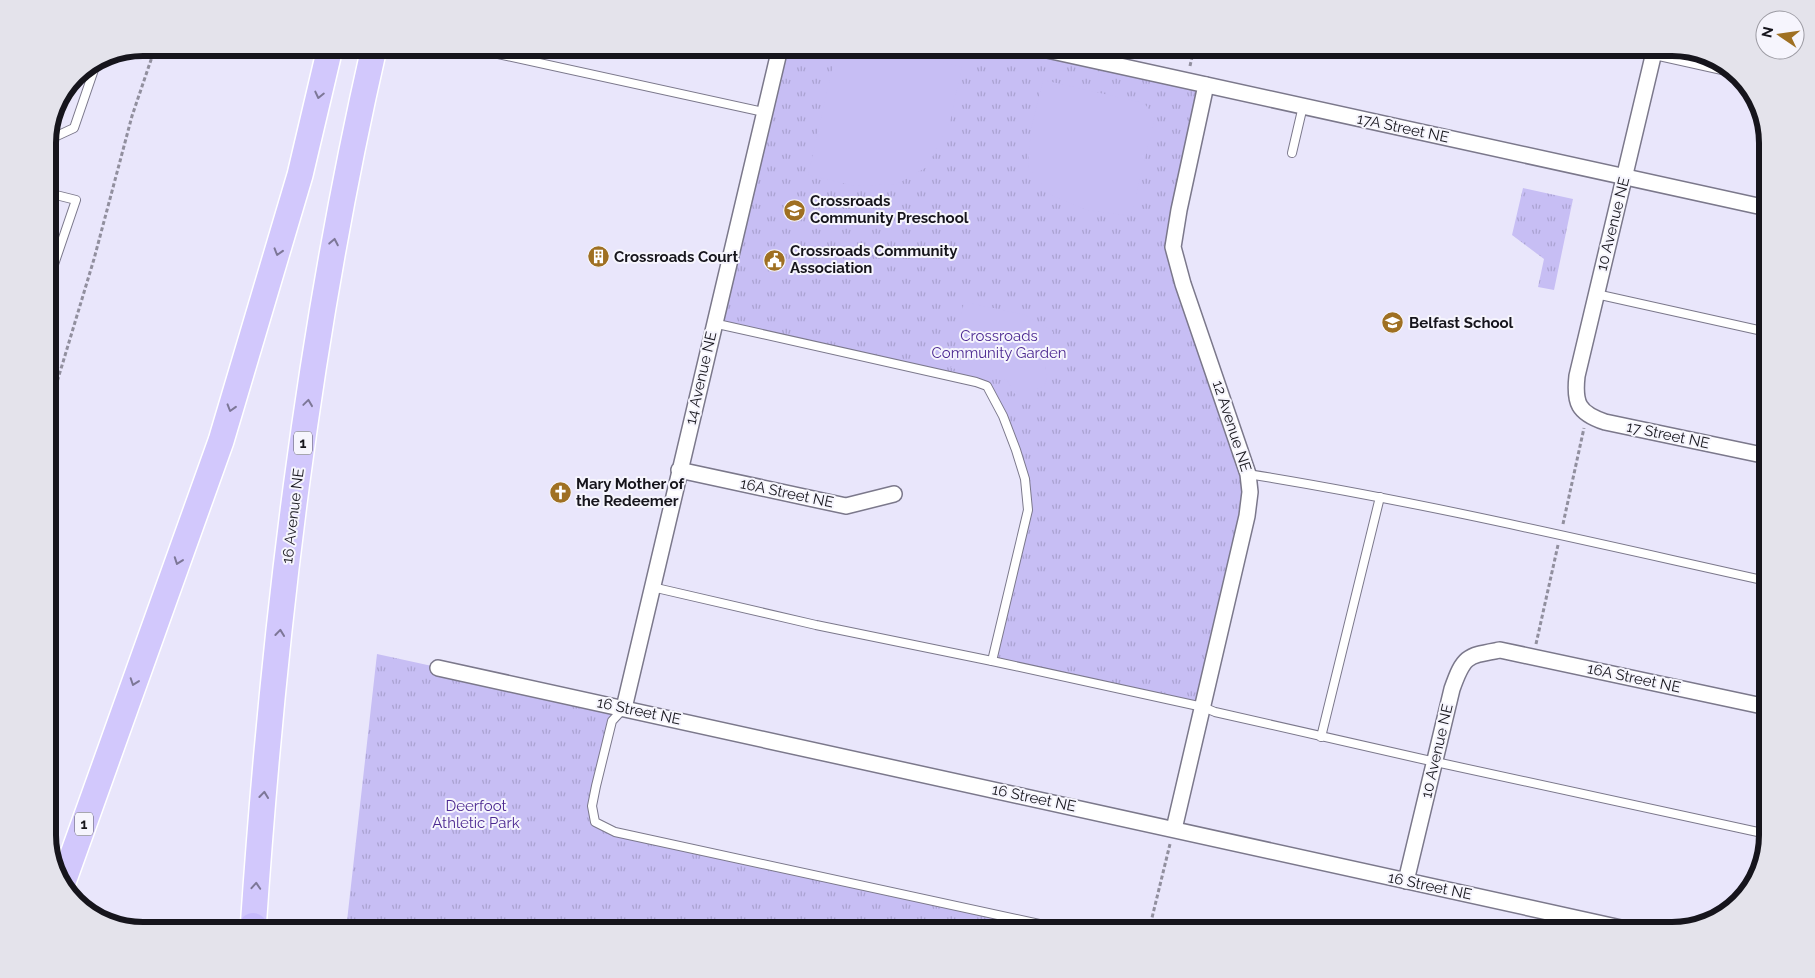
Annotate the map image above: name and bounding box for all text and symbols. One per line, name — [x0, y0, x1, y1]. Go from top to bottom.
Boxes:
north arrow — [1755, 10, 1805, 60]
text: N — [1758, 25, 1776, 39]
one-way arrow — [314, 91, 325, 100]
street label: 17A Street NE — [1355, 109, 1451, 147]
street label: 10 Avenue NE — [1593, 175, 1633, 273]
place label: Crossroads Community Preschool — [810, 192, 969, 227]
school or university icon: Crossroads Community Preschool — [782, 198, 806, 222]
one-way arrow — [328, 238, 339, 247]
place label: Crossroads Community Association — [790, 242, 958, 277]
building icon: Crossroads Court — [586, 245, 610, 269]
one-way arrow — [273, 248, 283, 256]
place label: Crossroads Court — [614, 248, 738, 266]
public building icon: Crossroads Community Association — [762, 248, 786, 272]
school or university icon: Belfast School — [1381, 311, 1405, 335]
place label: Belfast School — [1409, 314, 1514, 332]
park label: Crossroads Community Garden — [931, 327, 1067, 362]
street label: 14 Avenue NE — [682, 330, 720, 426]
street label: 12 Avenue NE — [1209, 378, 1255, 474]
one-way arrow — [303, 398, 313, 407]
one-way arrow — [227, 403, 237, 411]
street label: 17 Street NE — [1625, 417, 1711, 453]
road number: 1 — [294, 432, 312, 454]
street label: 16 Avenue NE — [278, 467, 308, 565]
street label: 16A Street NE — [739, 474, 835, 512]
place label: Mary Mother of the Redeemer — [576, 475, 684, 510]
church icon: Mary Mother of the Redeemer — [548, 481, 572, 505]
one-way arrow — [174, 557, 184, 565]
one-way arrow — [274, 629, 285, 637]
street label: 16A Street NE — [1586, 659, 1682, 697]
one-way arrow — [130, 677, 140, 685]
street label: 16 Street NE — [595, 693, 683, 729]
street label: 10 Avenue NE — [1417, 702, 1457, 800]
street label: 16 Street NE — [990, 780, 1078, 816]
one-way arrow — [258, 791, 269, 799]
park label: Deerfoot Athletic Park — [432, 797, 520, 832]
road number: 1 — [75, 812, 93, 836]
street label: 16 Street NE — [1386, 868, 1474, 904]
one-way arrow — [250, 881, 261, 889]

